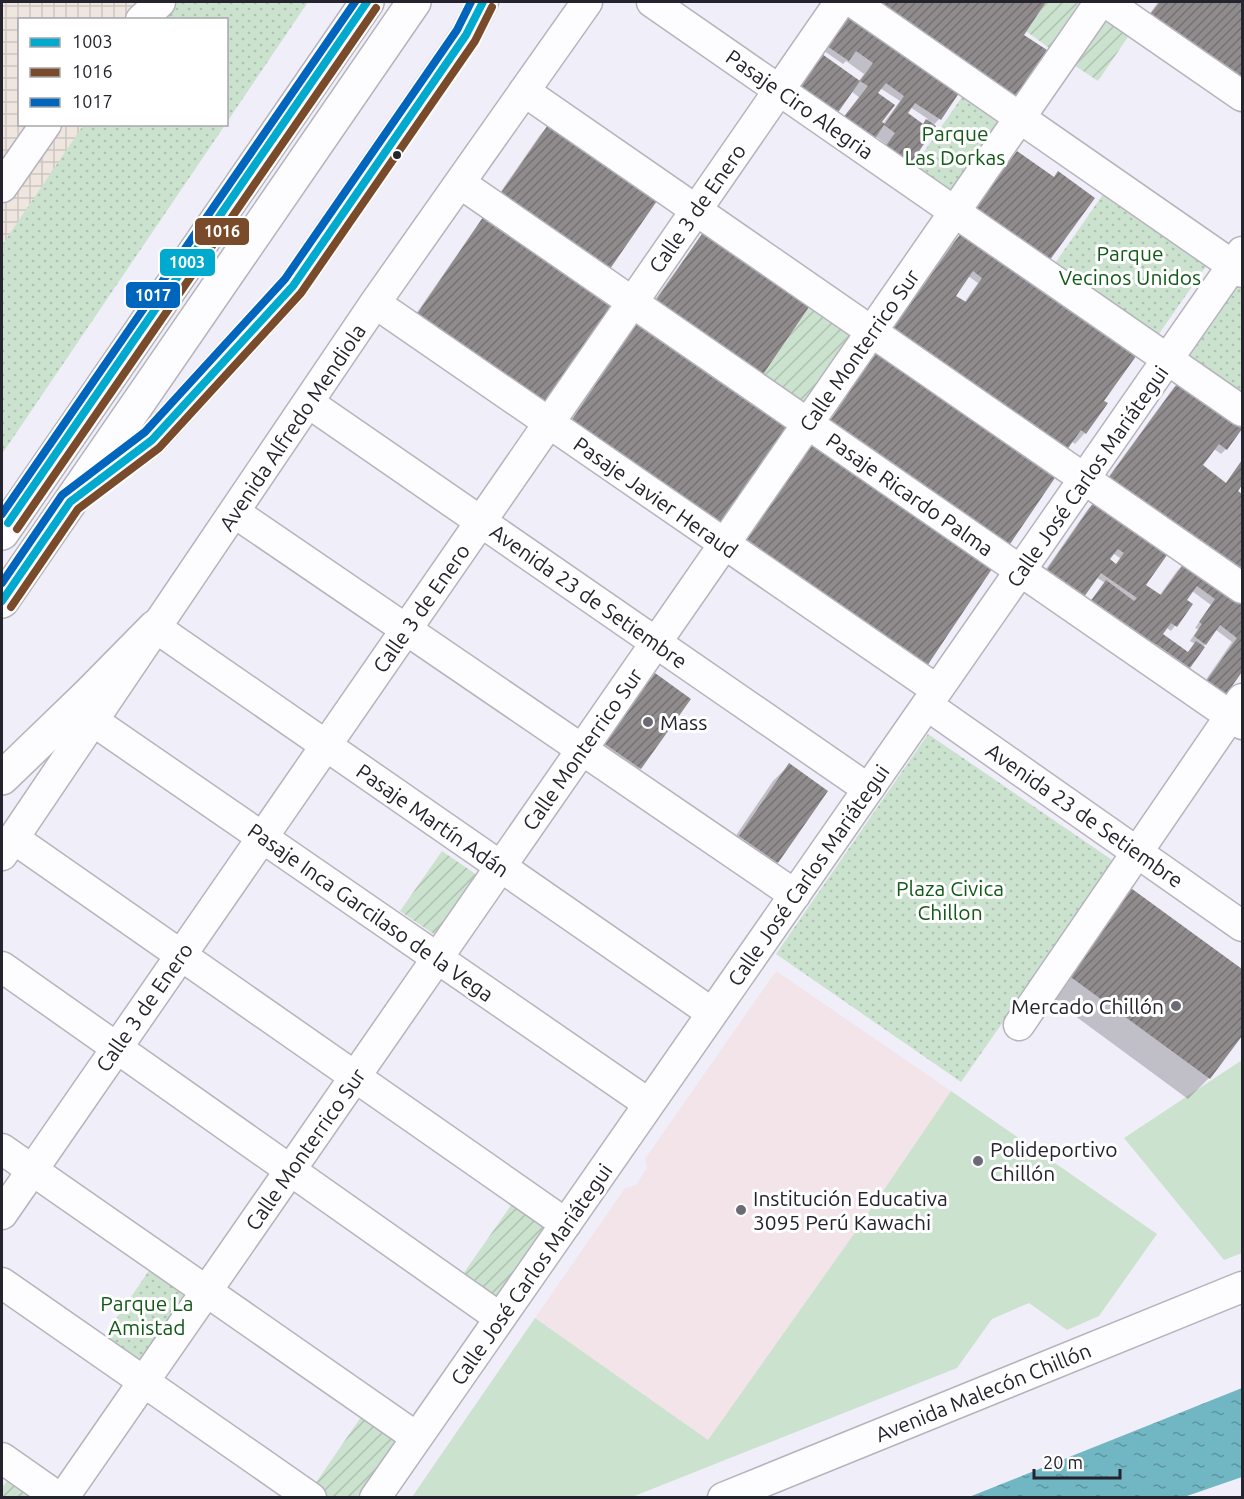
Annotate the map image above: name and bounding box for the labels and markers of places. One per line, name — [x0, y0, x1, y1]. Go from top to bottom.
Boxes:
unlabelled marker — [391, 149, 403, 161]
place label: Mass — [660, 710, 707, 734]
marker: Mass — [641, 715, 655, 729]
place label: Mercado Chillón — [1011, 994, 1164, 1018]
marker: Mercado Chillón — [1169, 999, 1183, 1013]
place label: Polideportivo Chillón — [990, 1137, 1117, 1185]
marker: Polideportivo Chillón — [971, 1154, 985, 1168]
place label: Institución Educativa 3095 Perú Kawachi — [753, 1186, 948, 1234]
marker: Institución Educativa 3095 Perú Kawachi — [734, 1203, 748, 1217]

